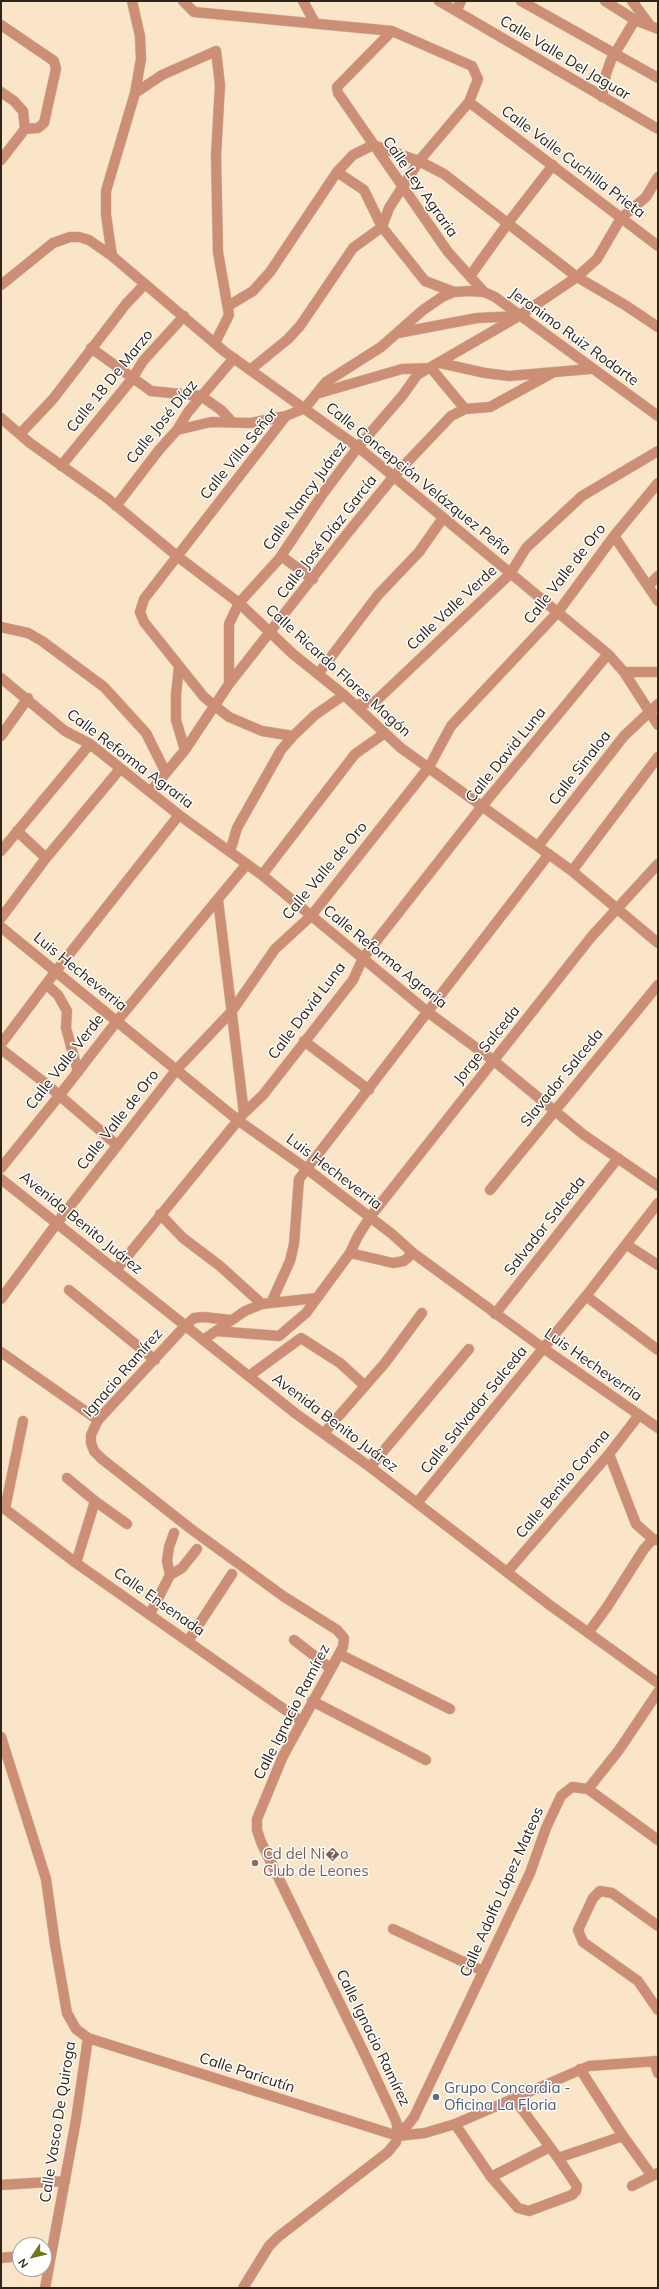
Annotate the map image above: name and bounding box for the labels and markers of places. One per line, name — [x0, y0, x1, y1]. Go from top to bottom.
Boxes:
place label: Cd del Ni�o Club de Leones — [263, 1845, 369, 1880]
marker: Cd del Ni�o Club de Leones — [250, 1858, 260, 1868]
place label: Grupo Concordia - Oficina La Floria — [444, 2079, 571, 2114]
marker: Grupo Concordia - Oficina La Floria — [431, 2092, 441, 2102]

